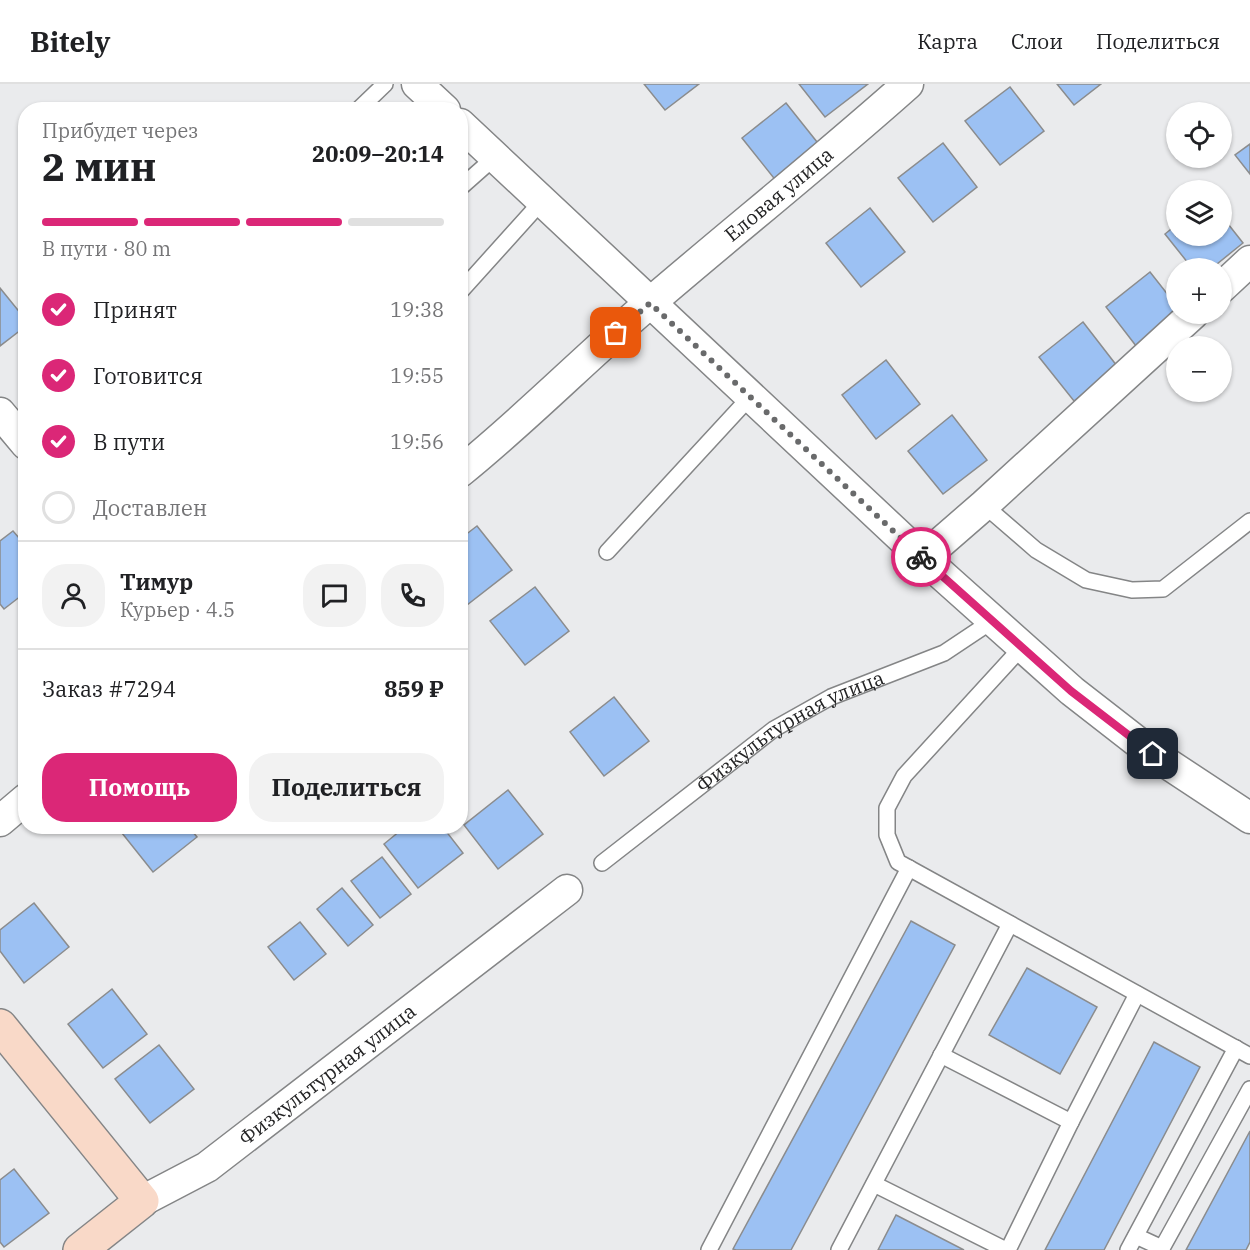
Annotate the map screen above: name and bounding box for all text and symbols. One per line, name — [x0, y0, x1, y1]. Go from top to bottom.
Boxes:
text: Bitely — [30, 23, 111, 60]
text: Карта — [917, 27, 978, 55]
text: Слои — [1011, 27, 1063, 55]
text: Поделиться — [1096, 27, 1220, 55]
map controls — [1166, 102, 1232, 402]
button: locate — [1166, 102, 1232, 168]
text: Прибудет через — [42, 117, 198, 144]
text: 20:09–20:14 — [312, 139, 444, 168]
text: 2 мин — [42, 141, 156, 192]
street label: Еловая улица — [719, 141, 839, 247]
button: layers — [1166, 180, 1232, 246]
text: В пути · 80 m — [42, 235, 171, 262]
button: + — [1166, 258, 1232, 324]
icon: check — [42, 293, 75, 326]
text: Принят — [93, 295, 177, 324]
text: 19:38 — [390, 296, 444, 323]
pin — [590, 307, 641, 358]
icon: bag — [599, 316, 632, 349]
button: − — [1166, 336, 1232, 402]
icon: check — [42, 359, 75, 392]
text: Готовится — [93, 361, 203, 390]
text: 19:55 — [390, 362, 444, 389]
icon: check — [42, 425, 75, 458]
text: В пути — [93, 427, 165, 456]
text: 19:56 — [390, 428, 444, 455]
text: Доставлен — [93, 493, 207, 522]
courier — [891, 527, 951, 587]
icon: bike — [905, 541, 938, 574]
button: person — [42, 564, 105, 627]
button: chat — [303, 564, 366, 627]
button: phone — [381, 564, 444, 627]
text: Тимур — [120, 567, 193, 596]
text: Курьер · 4.5 — [120, 596, 235, 623]
street label: Физкультурная улица — [690, 664, 888, 798]
text: Заказ #7294 — [42, 674, 176, 703]
text: 859 ₽ — [384, 674, 444, 703]
pin — [1127, 728, 1178, 779]
icon: home — [1136, 737, 1169, 770]
button: Помощь — [42, 753, 237, 822]
button: Поделиться — [249, 753, 444, 822]
street label: Физкультурная улица — [233, 997, 421, 1151]

